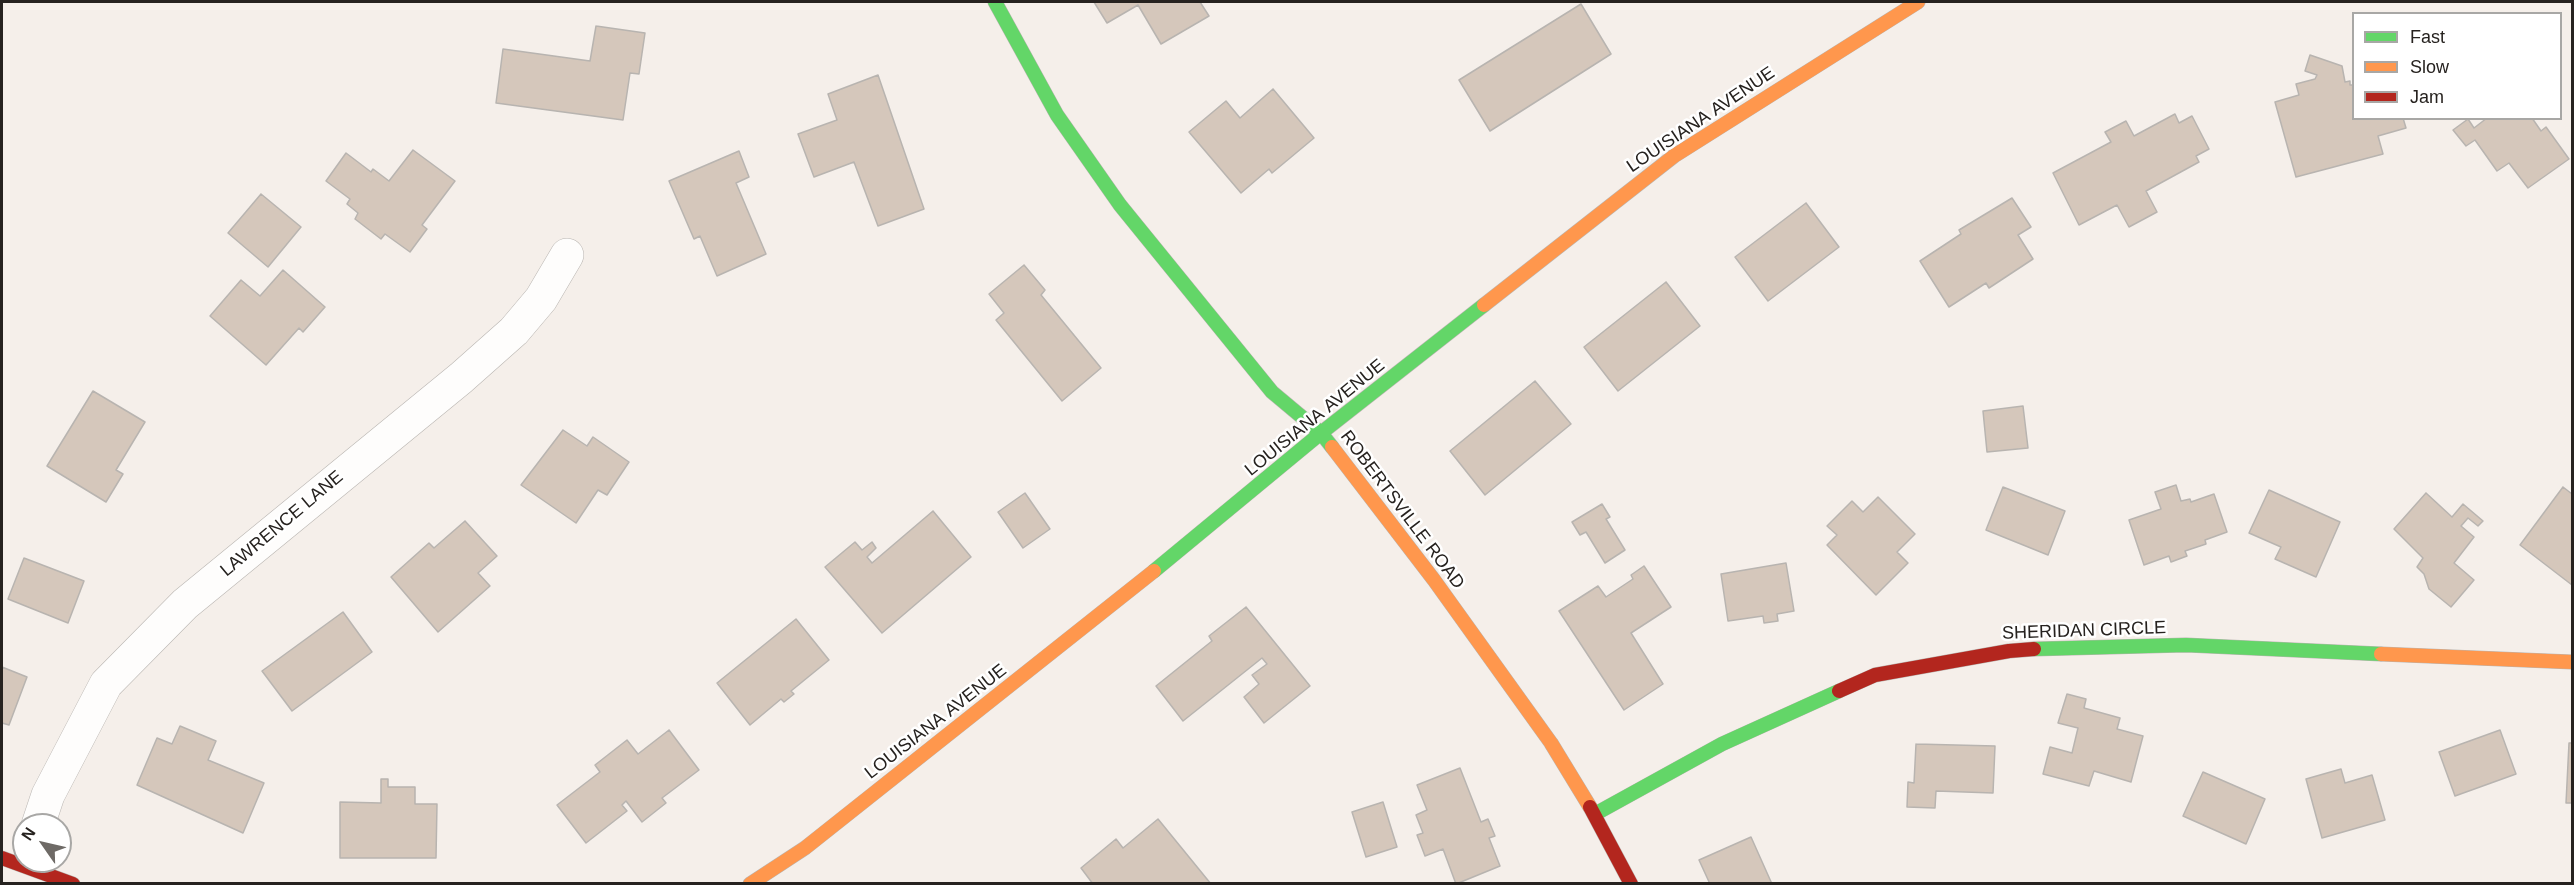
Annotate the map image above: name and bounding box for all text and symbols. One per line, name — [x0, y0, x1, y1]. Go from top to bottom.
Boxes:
legend — [2352, 12, 2562, 120]
text: Fast — [2410, 27, 2445, 47]
text: Slow — [2410, 57, 2449, 77]
street label: LOUISIANA AVENUE — [1623, 62, 1779, 178]
text: Jam — [2410, 87, 2444, 107]
street label: LOUISIANA AVENUE — [1241, 355, 1389, 481]
street label: ROBERTSVILLE ROAD — [1335, 427, 1469, 593]
street label: LAWRENCE LANE — [216, 466, 348, 582]
street label: SHERIDAN CIRCLE — [2002, 617, 2166, 645]
street label: LOUISIANA AVENUE — [861, 660, 1011, 784]
north arrow — [12, 813, 72, 873]
text: N — [18, 824, 39, 843]

